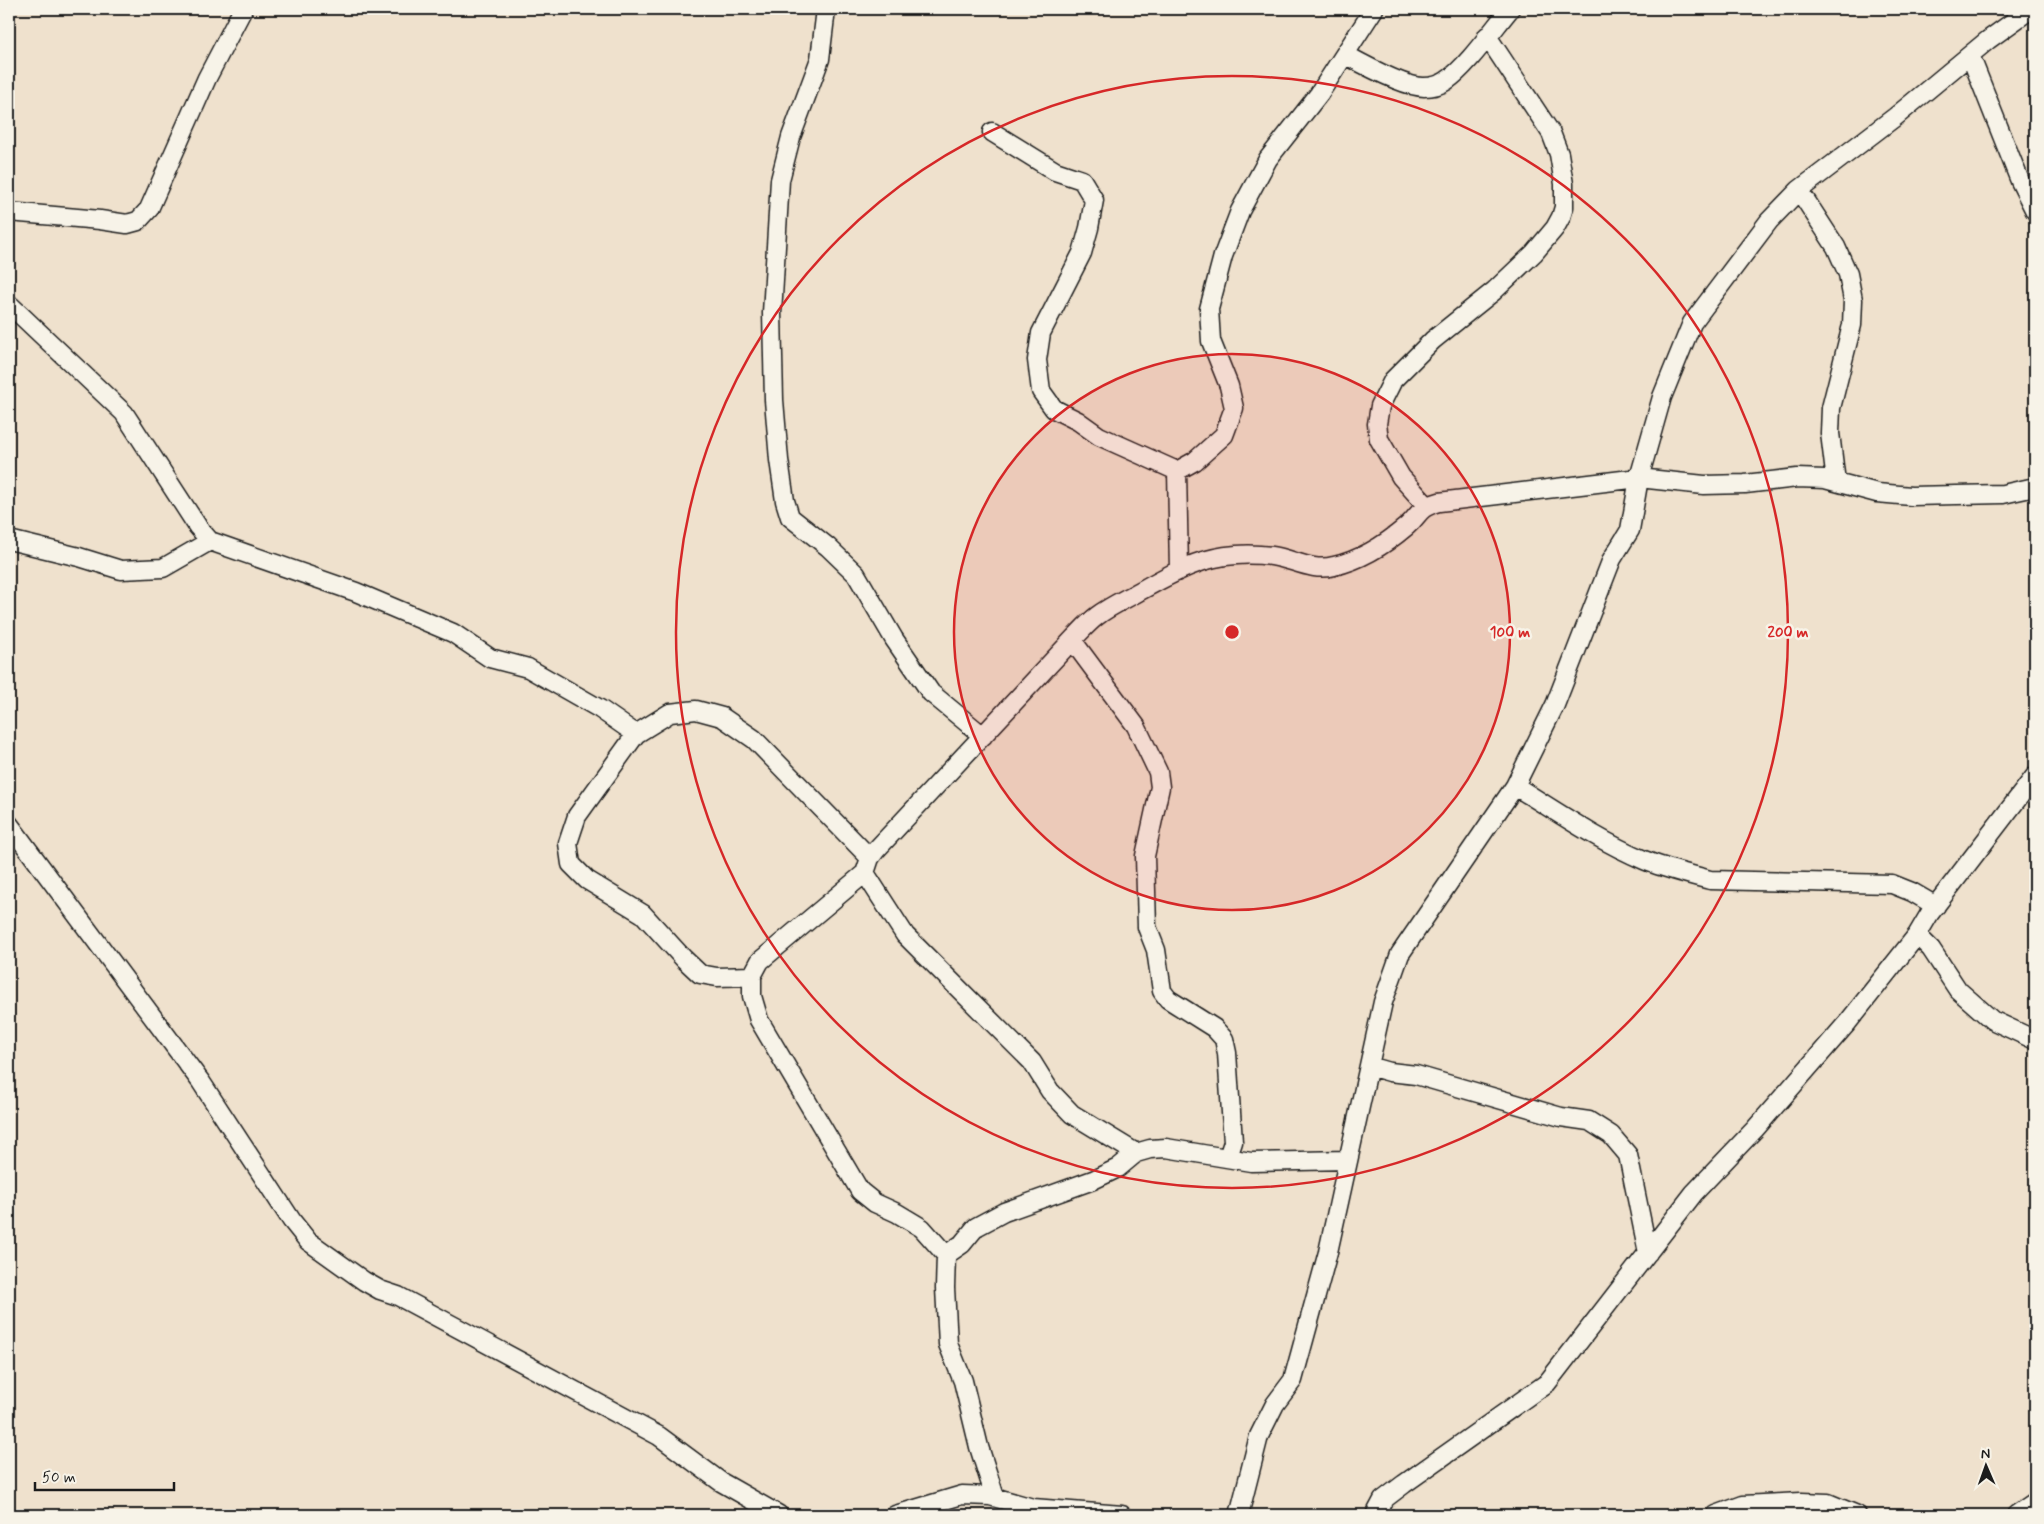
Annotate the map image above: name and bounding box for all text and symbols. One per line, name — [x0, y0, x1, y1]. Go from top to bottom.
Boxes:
centre of rings — [1223, 623, 1241, 641]
text: 100 m — [1490, 623, 1530, 643]
text: 200 m — [1768, 623, 1809, 643]
north arrow — [1962, 1442, 2012, 1492]
text: N — [1981, 1445, 1991, 1463]
scale bar — [35, 1459, 174, 1491]
text: 50 m — [42, 1468, 76, 1488]

